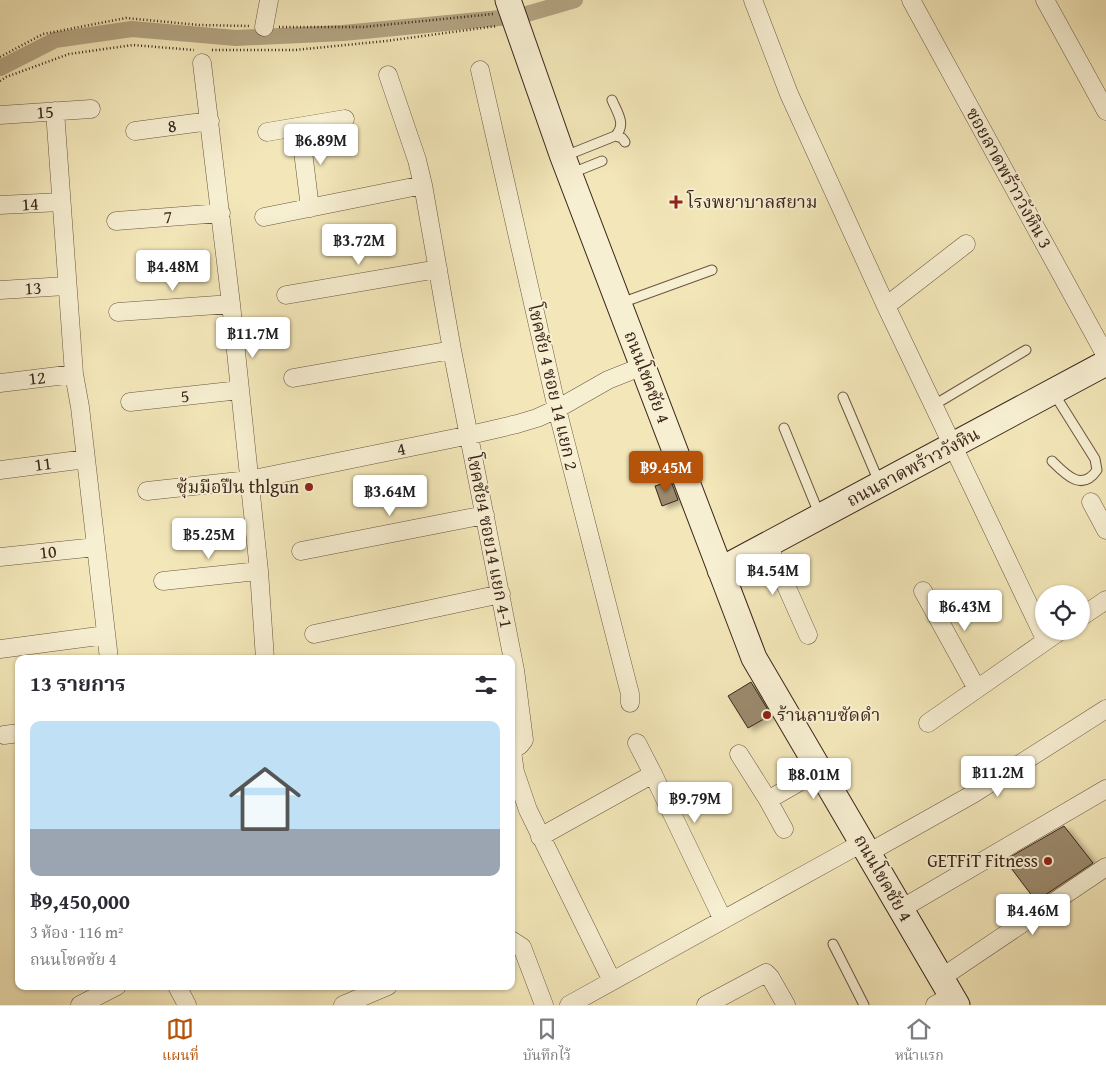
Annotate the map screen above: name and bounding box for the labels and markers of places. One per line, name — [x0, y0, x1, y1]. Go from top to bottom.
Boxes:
pin: ฿6.89M — [280, 124, 362, 166]
place label: โรงพยาบาลสยาม — [686, 188, 818, 215]
marker: โรงพยาบาลสยาม — [669, 195, 683, 209]
pin: ฿3.72M — [318, 224, 400, 266]
pin: ฿4.48M — [132, 250, 214, 292]
pin: ฿11.7M — [212, 316, 294, 359]
pin: ฿9.45M — [625, 450, 707, 493]
place label: ซุ้มมือปืน thlgun — [176, 473, 299, 500]
pin: ฿3.64M — [349, 474, 431, 517]
marker: ซุ้มมือปืน thlgun — [303, 481, 315, 493]
pin: ฿5.25M — [168, 518, 250, 560]
pin: ฿4.54M — [732, 554, 814, 596]
pin: ฿6.43M — [924, 590, 1006, 632]
place label: ร้านลาบซัดดำ — [777, 701, 880, 728]
marker: ร้านลาบซัดดำ — [761, 709, 773, 721]
pin: ฿11.2M — [957, 756, 1039, 798]
pin: ฿8.01M — [773, 758, 855, 800]
pin: ฿9.79M — [654, 782, 736, 824]
place label: GETFiT Fitness — [927, 847, 1038, 874]
marker: GETFiT Fitness — [1042, 855, 1054, 867]
pin: ฿4.46M — [992, 894, 1074, 936]

